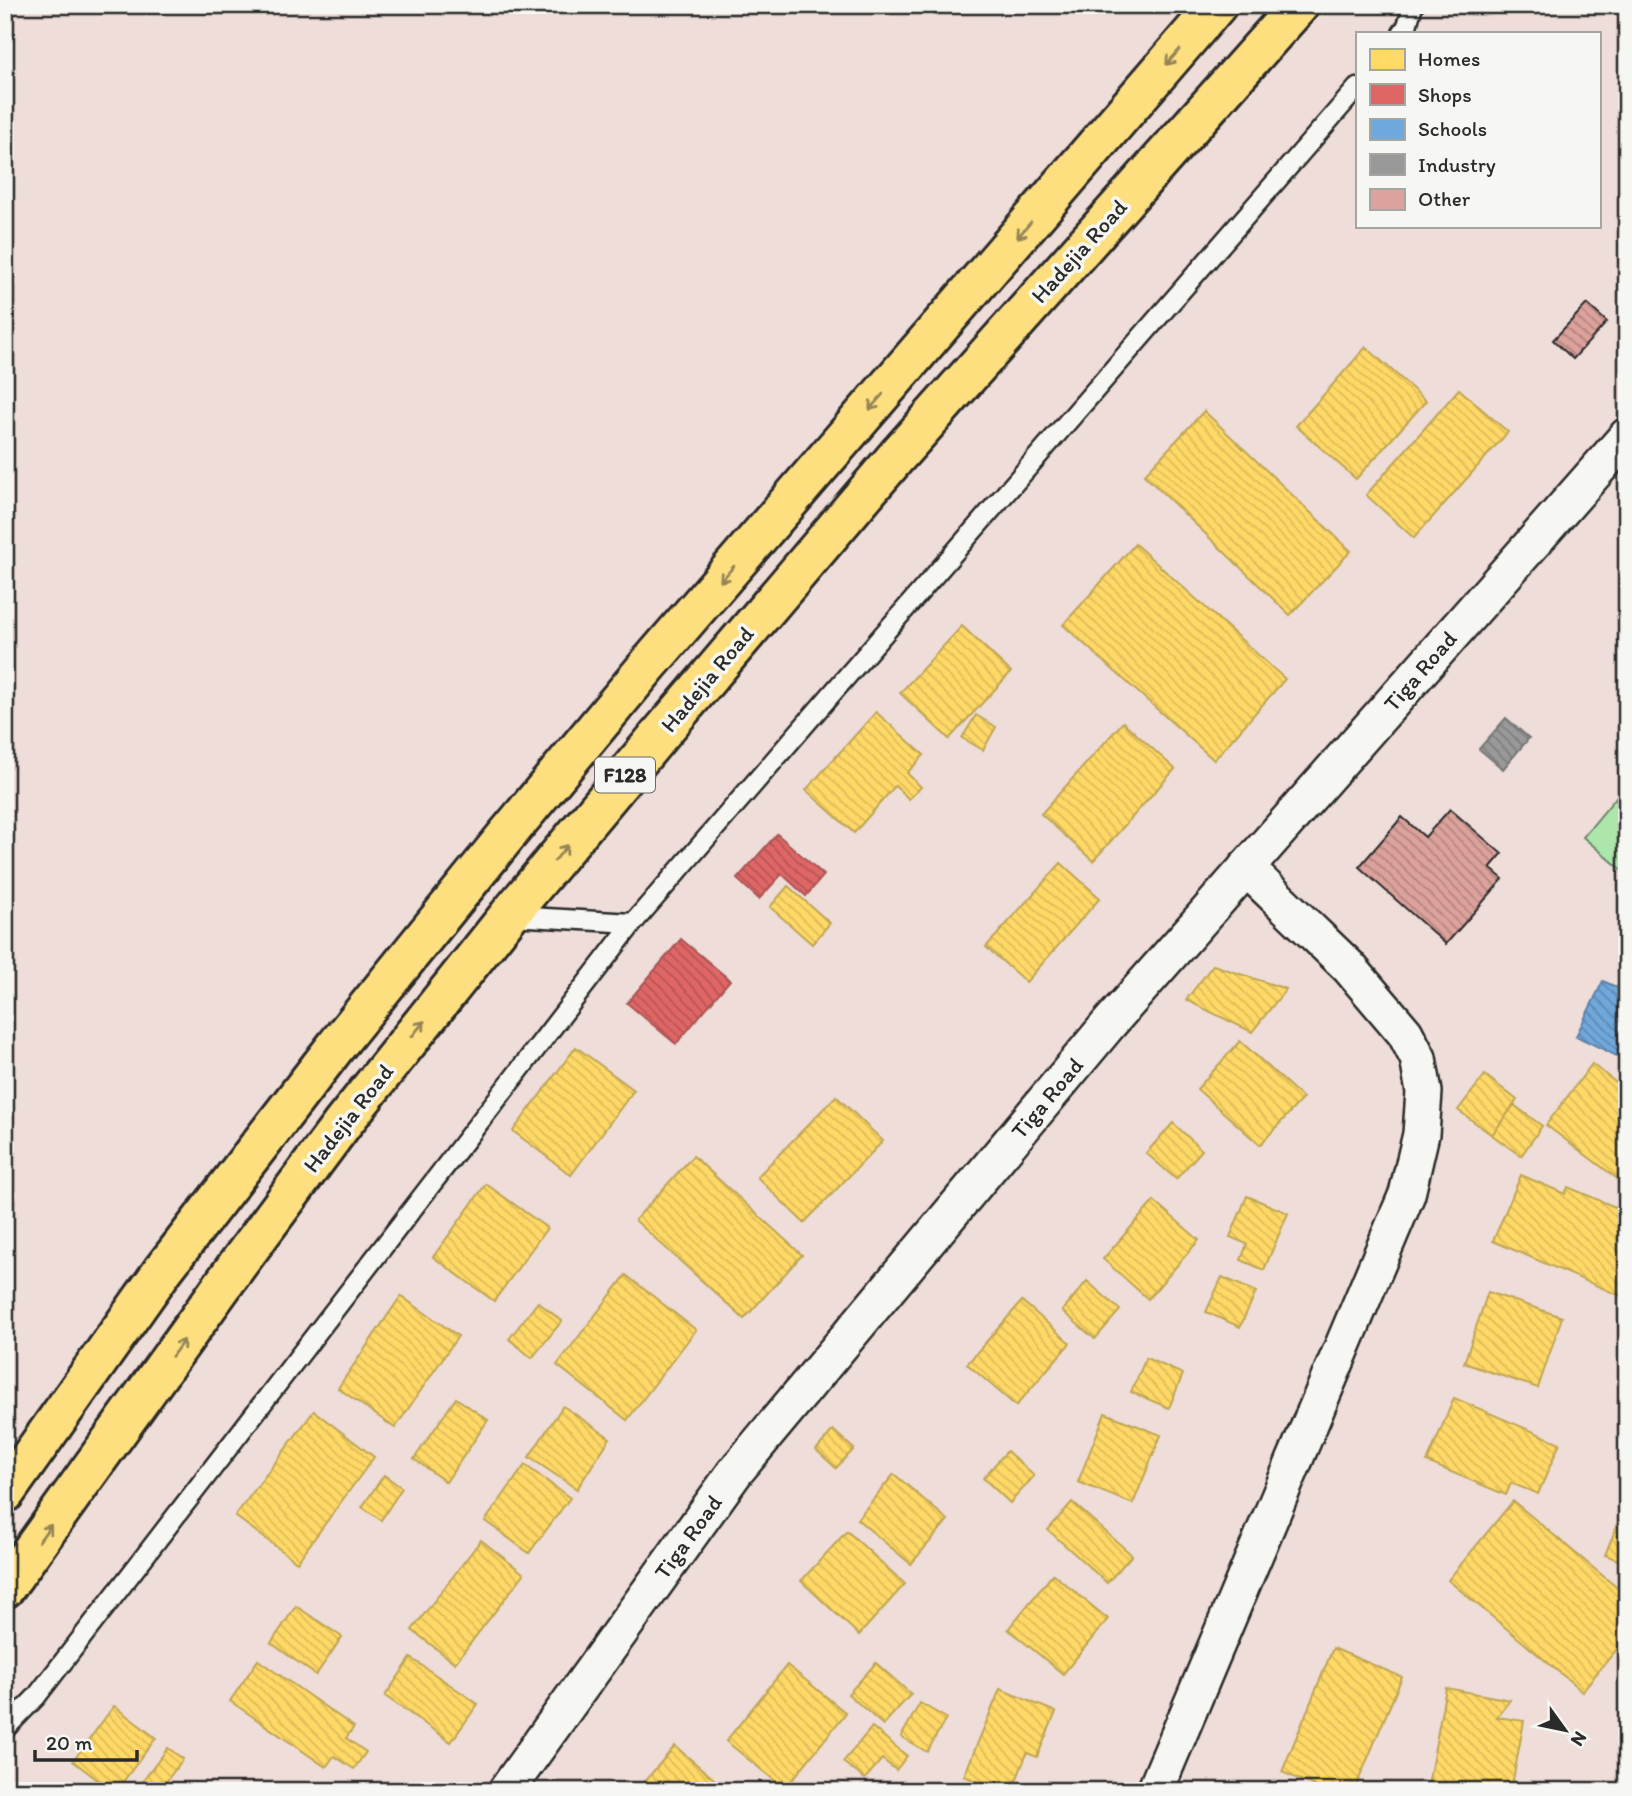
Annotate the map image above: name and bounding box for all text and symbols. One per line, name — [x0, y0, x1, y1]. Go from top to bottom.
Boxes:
legend — [1356, 32, 1600, 228]
text: Homes — [1418, 46, 1480, 71]
one-way arrow — [1165, 48, 1181, 66]
text: Shops — [1418, 82, 1472, 107]
text: Schools — [1418, 116, 1487, 141]
text: Industry — [1418, 152, 1496, 177]
text: Other — [1418, 186, 1471, 211]
street label: Hadejia Road — [1025, 193, 1133, 309]
one-way arrow — [1017, 220, 1032, 238]
one-way arrow — [868, 393, 884, 411]
one-way arrow — [719, 565, 735, 583]
street label: Hadejia Road — [654, 620, 760, 738]
street label: Tiga Road — [1378, 625, 1462, 717]
road number: F128 — [595, 758, 655, 792]
one-way arrow — [553, 844, 569, 862]
one-way arrow — [410, 1021, 426, 1039]
street label: Tiga Road — [1005, 1052, 1089, 1144]
street label: Hadejia Road — [297, 1058, 399, 1178]
one-way arrow — [170, 1339, 185, 1358]
street label: Tiga Road — [648, 1489, 728, 1585]
one-way arrow — [38, 1524, 52, 1543]
north arrow — [1530, 1694, 1600, 1764]
scale bar — [35, 1719, 136, 1763]
text: N — [1566, 1727, 1592, 1751]
text: 20 m — [46, 1730, 93, 1755]

